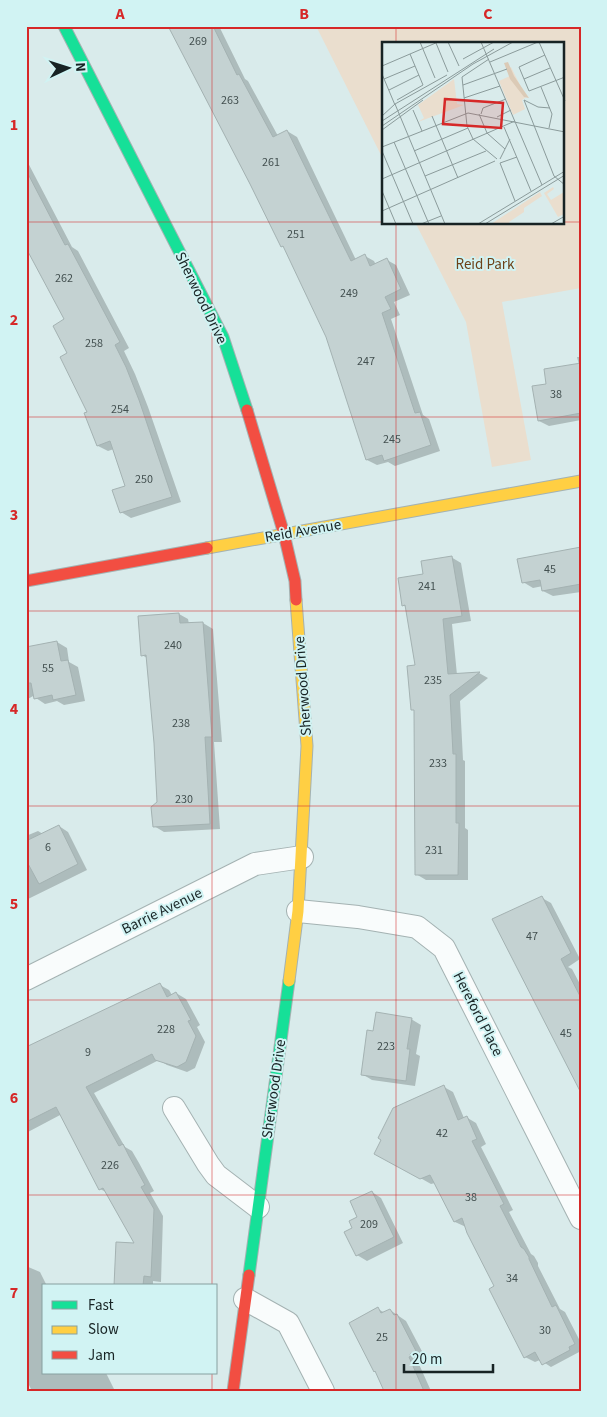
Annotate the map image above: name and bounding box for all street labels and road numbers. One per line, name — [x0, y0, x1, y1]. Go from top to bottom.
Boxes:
street label: Sherwood Drive — [170, 248, 232, 348]
street label: Reid Avenue — [263, 514, 343, 548]
street label: Sherwood Drive — [289, 635, 317, 737]
street label: Barrie Avenue — [118, 882, 206, 940]
street label: Hereford Place — [448, 968, 508, 1060]
street label: Sherwood Drive — [257, 1038, 291, 1140]

